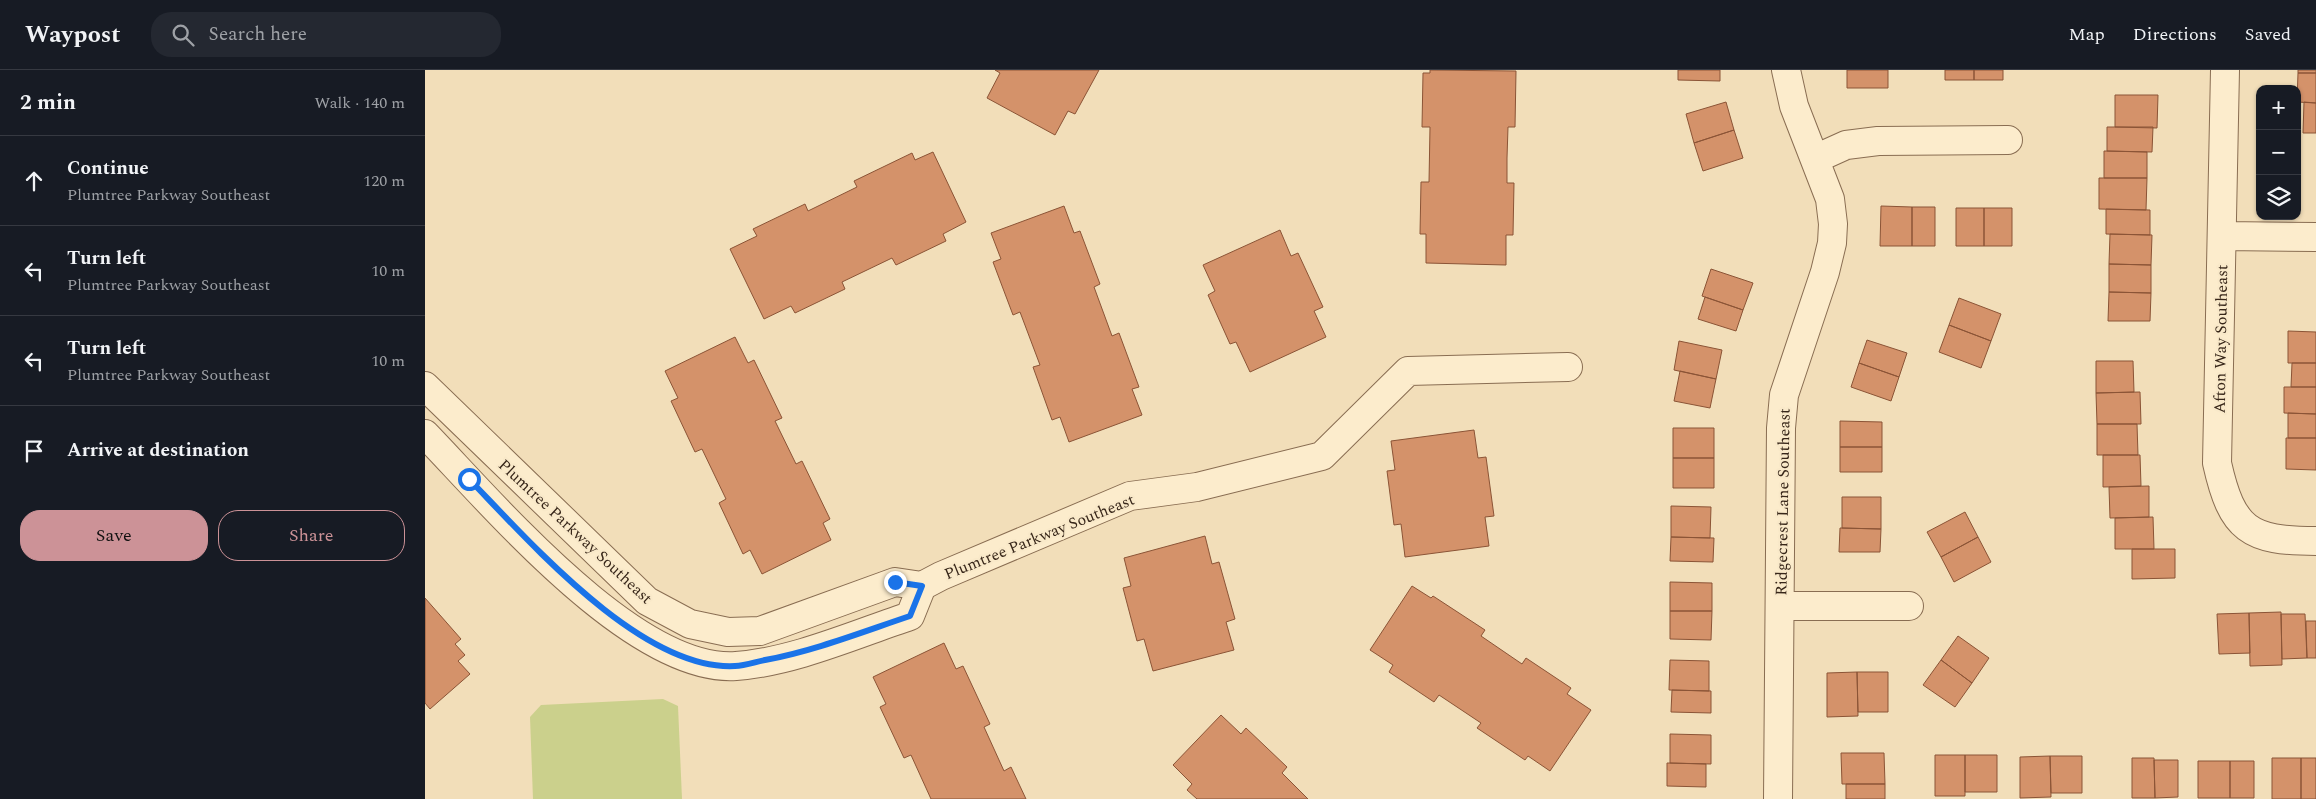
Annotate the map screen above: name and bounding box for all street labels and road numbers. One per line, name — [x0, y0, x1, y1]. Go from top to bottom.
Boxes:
street label: Afton Way Southeast — [2208, 264, 2234, 414]
street label: Ridgecrest Lane Southeast — [1769, 408, 1797, 596]
street label: Plumtree Parkway Southeast — [493, 454, 658, 610]
street label: Plumtree Parkway Southeast — [941, 488, 1138, 586]

